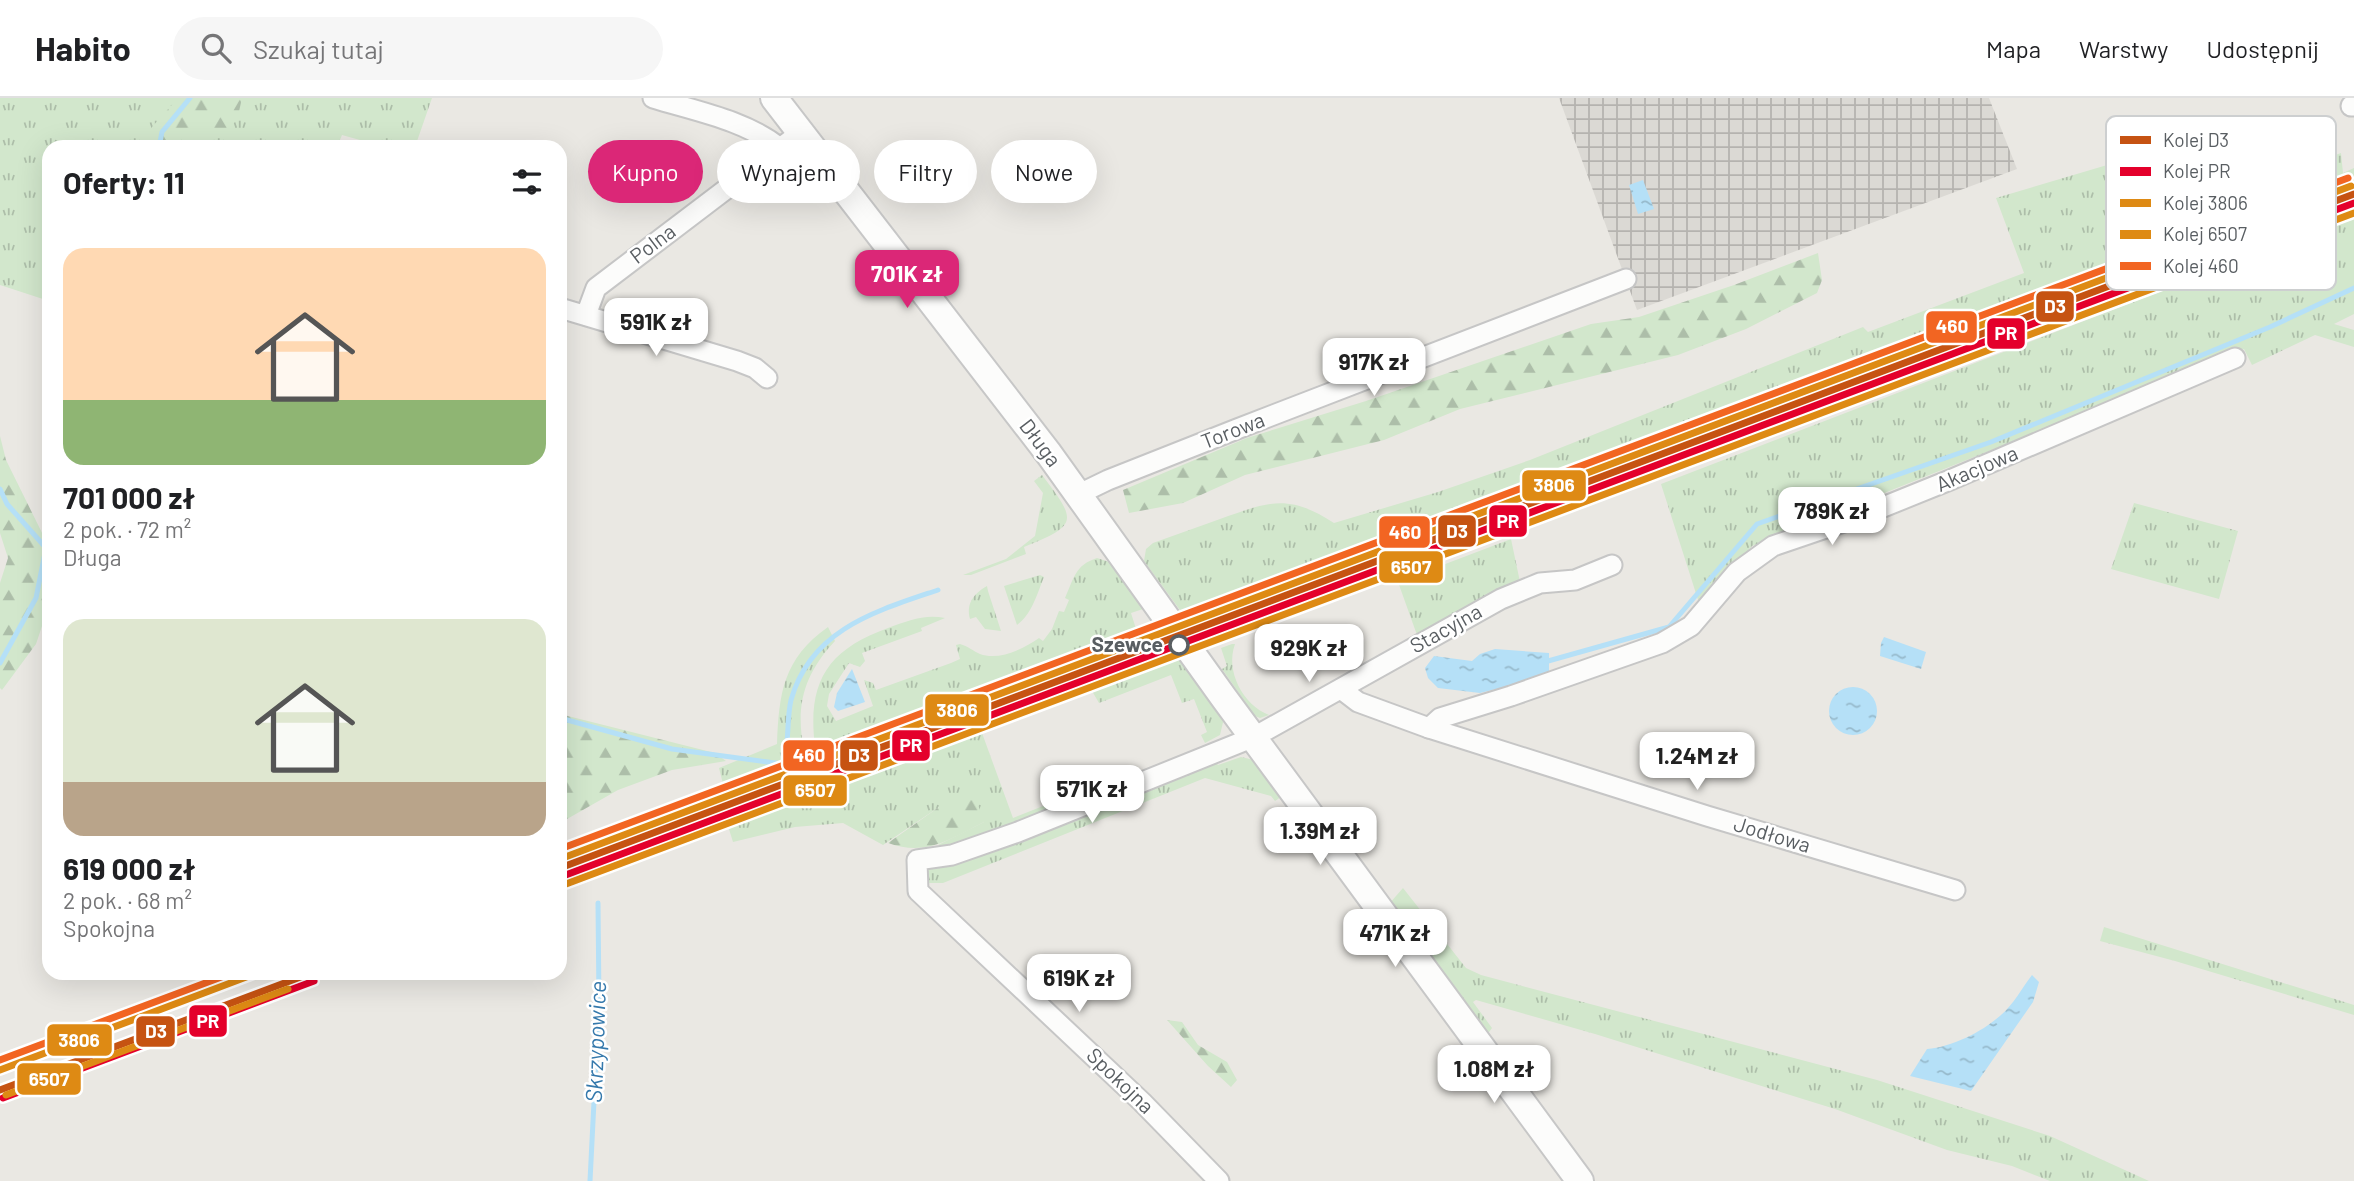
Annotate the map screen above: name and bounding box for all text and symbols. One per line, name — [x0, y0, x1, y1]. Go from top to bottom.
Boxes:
search box — [173, 17, 663, 80]
text: Habito — [35, 28, 131, 68]
icon: search — [197, 29, 235, 67]
text: Szukaj tutaj — [253, 33, 384, 64]
text: Mapa — [1986, 34, 2041, 63]
text: Warstwy — [2079, 34, 2168, 63]
text: Udostępnij — [2206, 34, 2319, 63]
legend — [2106, 116, 2336, 290]
text: Kolej D3 — [2163, 128, 2229, 151]
chip: Kupno — [588, 140, 703, 203]
chip: Wynajem — [717, 140, 860, 203]
chip: Filtry — [874, 140, 977, 203]
chip: Nowe — [991, 140, 1097, 203]
text: Kolej PR — [2163, 159, 2231, 182]
icon: filters — [508, 163, 546, 201]
text: Oferty: 11 — [63, 164, 185, 200]
text: Kolej 3806 — [2163, 191, 2248, 214]
street label: Polna — [624, 218, 680, 268]
text: Kolej 6507 — [2163, 222, 2247, 245]
pin: 701K zł — [842, 250, 972, 310]
text: Kolej 460 — [2163, 254, 2239, 277]
text: 701K zł — [871, 259, 943, 287]
line badge: D3 — [2035, 290, 2075, 323]
icon: home — [242, 294, 368, 420]
text: D3 — [2044, 294, 2066, 317]
pin: 591K zł — [591, 299, 721, 358]
text: 591K zł — [620, 307, 692, 335]
line badge: 460 — [1925, 310, 1978, 344]
text: 460 — [1936, 314, 1968, 337]
line badge: PR — [1986, 317, 2026, 350]
text: PR — [1994, 321, 2018, 344]
pin: 917K zł — [1309, 338, 1439, 398]
text: 917K zł — [1339, 347, 1409, 375]
street label: Torowa — [1197, 406, 1268, 453]
street label: Długa — [1015, 413, 1067, 471]
street label: Akacjowa — [1932, 439, 2021, 496]
line badge: 3806 — [1521, 469, 1587, 502]
text: 3806 — [1533, 473, 1575, 496]
text: 701 000 zł — [63, 479, 195, 515]
pin: 789K zł — [1767, 488, 1897, 547]
text: 789K zł — [1794, 496, 1870, 524]
line badge: PR — [1488, 504, 1528, 538]
text: PR — [1496, 509, 1520, 532]
line badge: D3 — [1437, 514, 1477, 548]
text: 2 pok. · 72 m² — [63, 515, 191, 543]
line badge: 460 — [1378, 515, 1431, 549]
text: D3 — [1446, 519, 1468, 542]
text: 460 — [1389, 520, 1421, 543]
text: Długa — [63, 543, 121, 571]
line badge: 6507 — [1378, 550, 1444, 584]
text: 6507 — [1391, 555, 1432, 578]
street label: Stacyjna — [1405, 598, 1486, 658]
pin: 929K zł — [1244, 624, 1374, 684]
place label: Szewce — [1092, 631, 1163, 656]
text: 929K zł — [1271, 633, 1347, 661]
marker: Szewce — [1169, 635, 1189, 655]
icon: home — [242, 665, 368, 791]
line badge: 3806 — [924, 693, 990, 727]
text: 3806 — [936, 698, 978, 721]
line badge: PR — [891, 729, 931, 762]
pin: 1.24M zł — [1625, 732, 1769, 792]
text: PR — [899, 733, 923, 756]
line badge: 460 — [782, 739, 835, 772]
line badge: D3 — [839, 739, 879, 772]
text: 1.24M zł — [1656, 741, 1738, 769]
text: 460 — [793, 743, 825, 766]
text: D3 — [848, 743, 870, 766]
pin: 571K zł — [1027, 766, 1157, 825]
line badge: 6507 — [782, 774, 848, 807]
text: 571K zł — [1056, 774, 1128, 802]
text: 6507 — [795, 778, 836, 801]
pin: 1.39M zł — [1248, 808, 1392, 867]
street label: Jodłowa — [1731, 810, 1814, 857]
text: 1.39M zł — [1280, 816, 1360, 844]
text: 619 000 zł — [63, 850, 196, 886]
text: 2 pok. · 68 m² — [63, 886, 192, 914]
pin: 471K zł — [1330, 910, 1460, 969]
text: Spokojna — [63, 914, 155, 942]
text: 471K zł — [1359, 918, 1431, 946]
pin: 619K zł — [1014, 954, 1144, 1014]
text: 619K zł — [1043, 963, 1115, 991]
water label: Skrzypowice — [579, 981, 611, 1103]
line badge: PR — [188, 1004, 228, 1038]
text: PR — [196, 1009, 220, 1032]
line badge: D3 — [135, 1015, 176, 1048]
text: D3 — [145, 1019, 167, 1042]
line badge: 3806 — [46, 1023, 113, 1057]
text: 3806 — [58, 1028, 100, 1051]
street label: Spokojna — [1082, 1042, 1160, 1118]
pin: 1.08M zł — [1422, 1046, 1566, 1105]
text: 1.08M zł — [1454, 1054, 1534, 1082]
line badge: 6507 — [16, 1062, 82, 1096]
text: 6507 — [29, 1067, 70, 1090]

